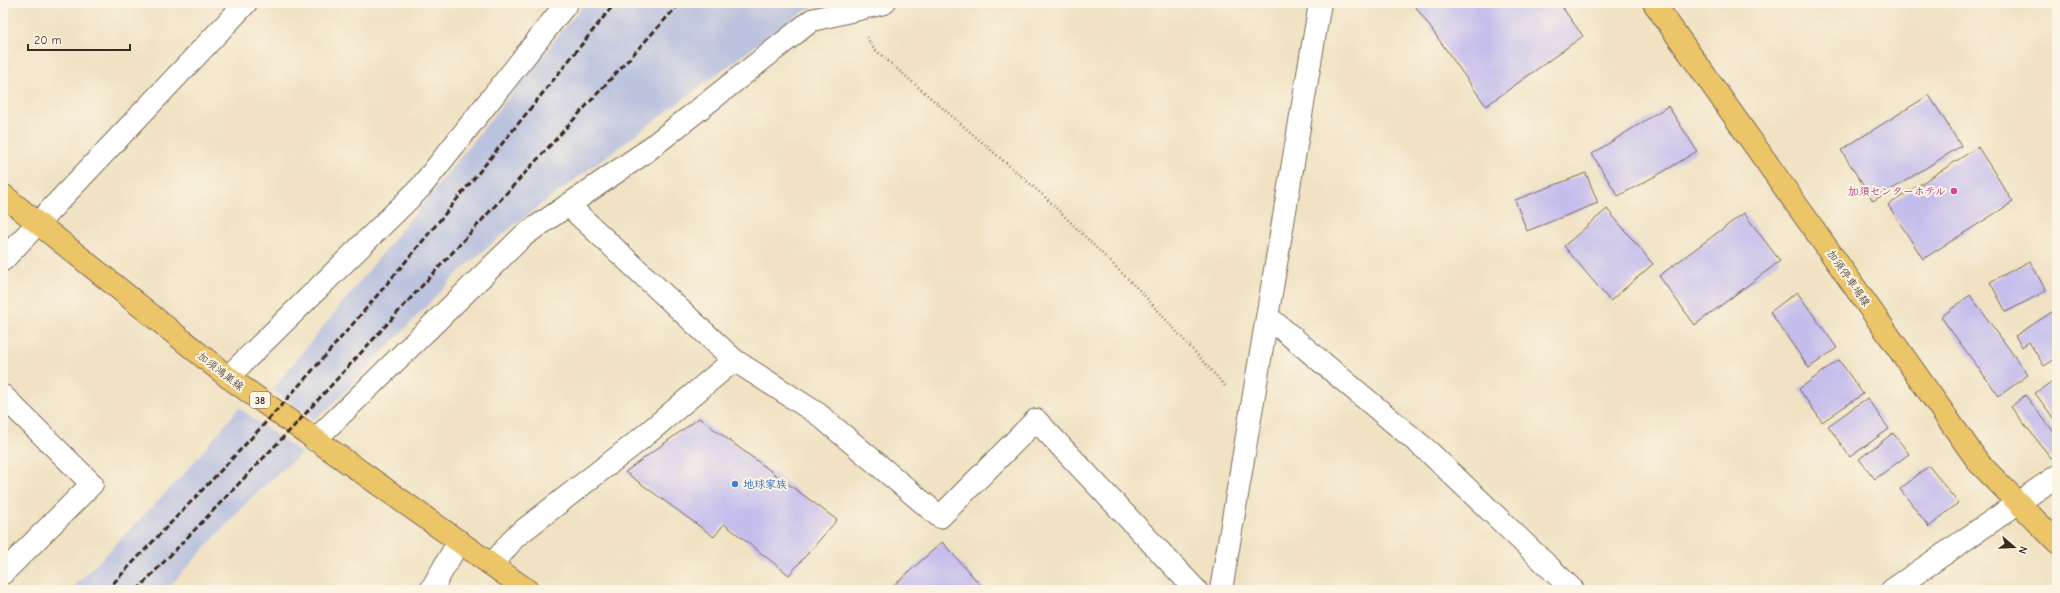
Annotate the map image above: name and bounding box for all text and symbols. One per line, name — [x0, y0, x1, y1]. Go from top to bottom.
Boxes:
scale bar — [28, 26, 130, 52]
text: 20 m — [34, 33, 62, 47]
place label: 加須センターホテル — [1848, 185, 1946, 198]
marker: 加須センターホテル — [1949, 186, 1959, 196]
street label: 加須停車場線 — [1824, 248, 1873, 309]
street label: 加須鴻巣線 — [195, 349, 246, 393]
road number: 38 — [250, 392, 270, 408]
place label: 地球家族 — [743, 478, 787, 491]
marker: 地球家族 — [730, 479, 740, 489]
north arrow — [1994, 527, 2034, 567]
text: N — [2016, 545, 2030, 556]

